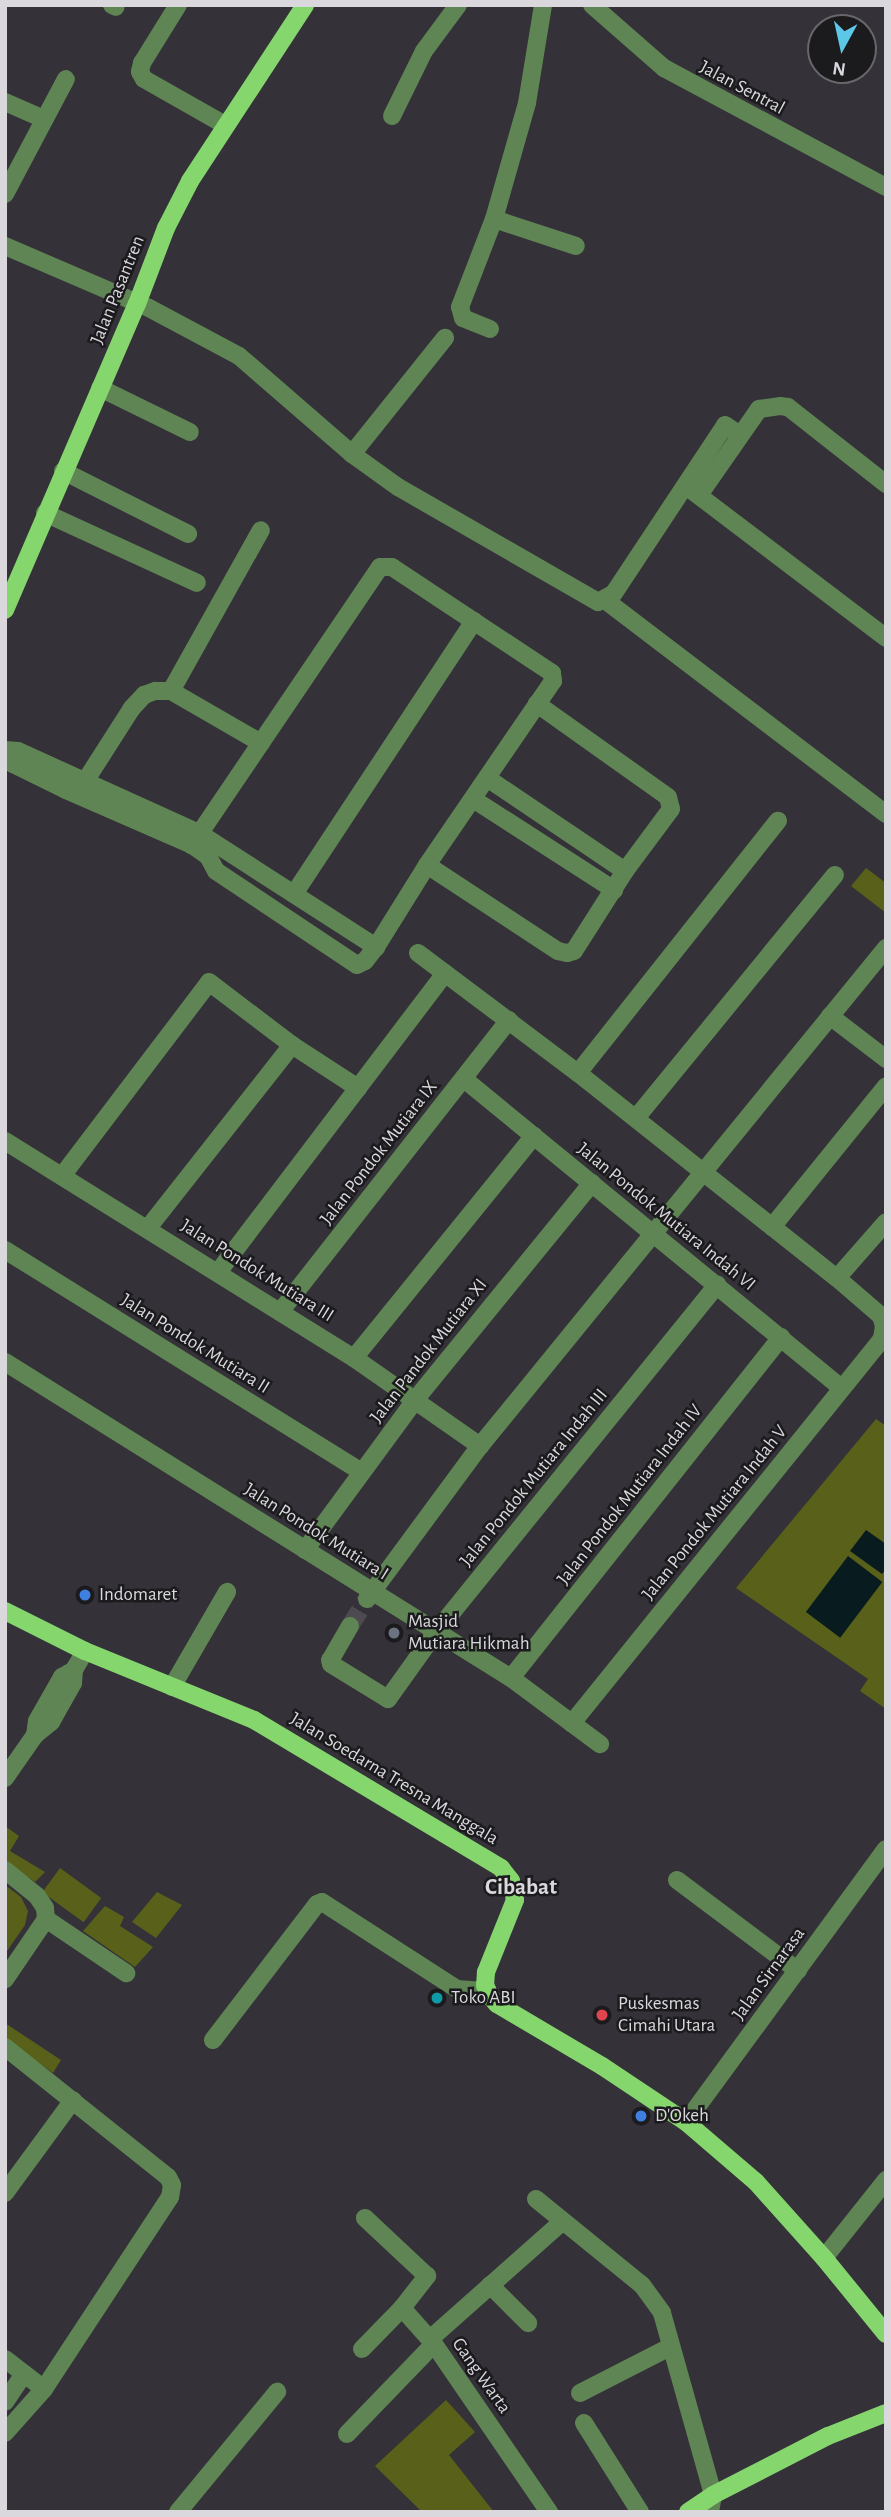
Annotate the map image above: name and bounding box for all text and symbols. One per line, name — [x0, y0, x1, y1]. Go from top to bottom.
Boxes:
north arrow — [807, 14, 877, 84]
street label: Jalan Sentral — [696, 56, 788, 120]
text: N — [831, 58, 847, 79]
street label: Jalan Pasantren — [86, 232, 150, 348]
street label: Jalan Pondok Mutiara IX — [315, 1076, 443, 1230]
street label: Jalan Pondok Mutiara Indah VI — [572, 1138, 760, 1296]
street label: Jalan Pondok Mutiara III — [176, 1215, 338, 1327]
street label: Jalan Pandok Mutiara XI — [366, 1274, 492, 1428]
street label: Jalan Pondok Mutiara II — [116, 1289, 274, 1399]
street label: Jalan Pondok Mutiara Indah III — [455, 1384, 613, 1572]
street label: Jalan Pondok Mutiara Indah IV — [552, 1400, 708, 1590]
street label: Jalan Pondok Mutiara Indah V — [638, 1421, 792, 1605]
street label: Jalan Pondok Mutiara I — [240, 1478, 392, 1586]
place label: Indomaret — [99, 1584, 177, 1606]
marker: Indomaret — [77, 1587, 93, 1603]
place label: Masjid Mutiara Hikmah — [408, 1611, 530, 1655]
marker: Masjid Mutiara Hikmah — [386, 1625, 402, 1641]
street label: Jalan Soedarna Tresna Manggala — [286, 1708, 502, 1850]
district label: Cibabat — [485, 1874, 557, 1902]
street label: Jalan Sirnarasa — [728, 1923, 810, 2025]
place label: Toko ABI — [451, 1987, 515, 2009]
marker: Toko ABI — [429, 1990, 445, 2006]
place label: Puskesmas Cimahi Utara — [618, 1993, 715, 2037]
marker: Puskesmas Cimahi Utara — [592, 2005, 612, 2025]
place label: D'Okeh — [655, 2105, 709, 2127]
marker: D'Okeh — [633, 2108, 649, 2124]
street label: Gang Warta — [447, 2334, 515, 2418]

